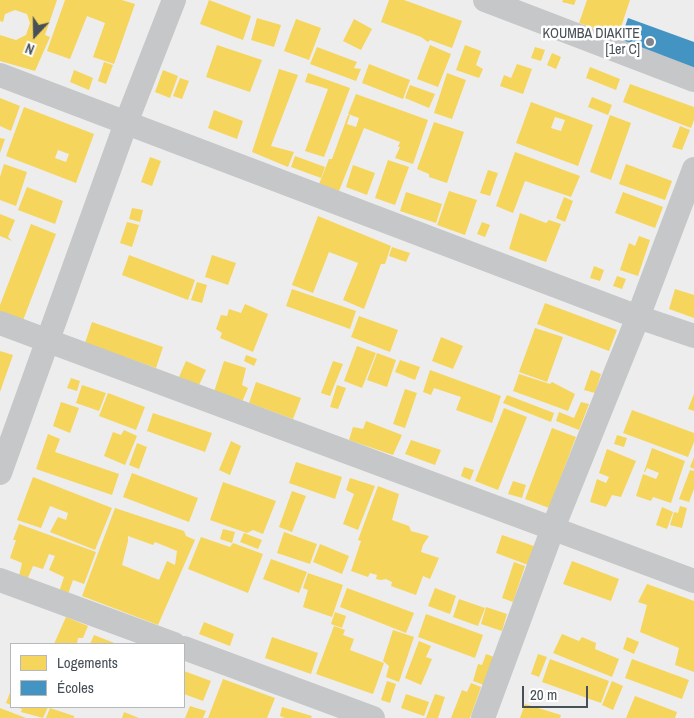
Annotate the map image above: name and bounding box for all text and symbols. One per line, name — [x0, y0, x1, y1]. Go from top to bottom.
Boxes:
north arrow — [10, 10, 60, 60]
place label: KOUMBA DIAKITE [1er C] — [542, 26, 640, 58]
marker: KOUMBA DIAKITE [1er C] — [644, 36, 656, 48]
text: N — [23, 39, 37, 59]
legend — [10, 643, 185, 708]
text: Logements — [57, 652, 118, 673]
scale bar — [524, 676, 590, 708]
text: Écoles — [57, 677, 94, 698]
text: 20 m — [530, 684, 557, 705]

